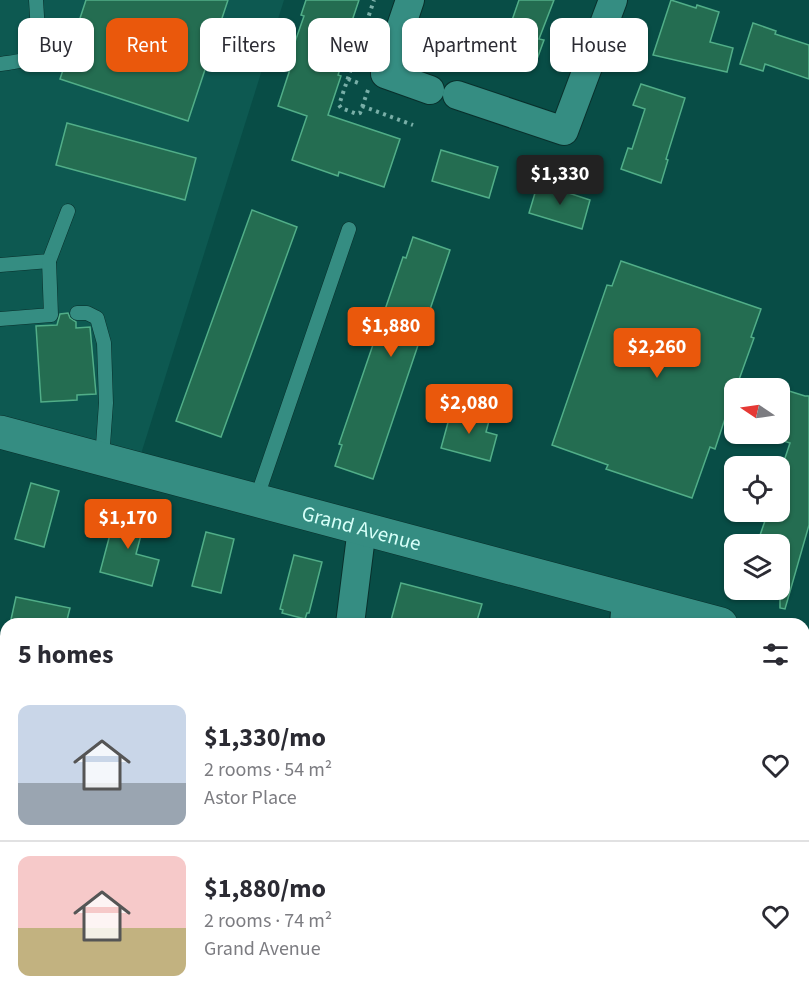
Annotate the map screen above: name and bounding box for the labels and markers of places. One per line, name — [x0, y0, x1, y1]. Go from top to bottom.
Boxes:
pin: $1,330 — [511, 155, 609, 206]
pin: $1,880 — [342, 307, 440, 358]
pin: $2,260 — [608, 328, 706, 379]
pin: $2,080 — [420, 384, 518, 435]
pin: $1,170 — [79, 499, 177, 550]

